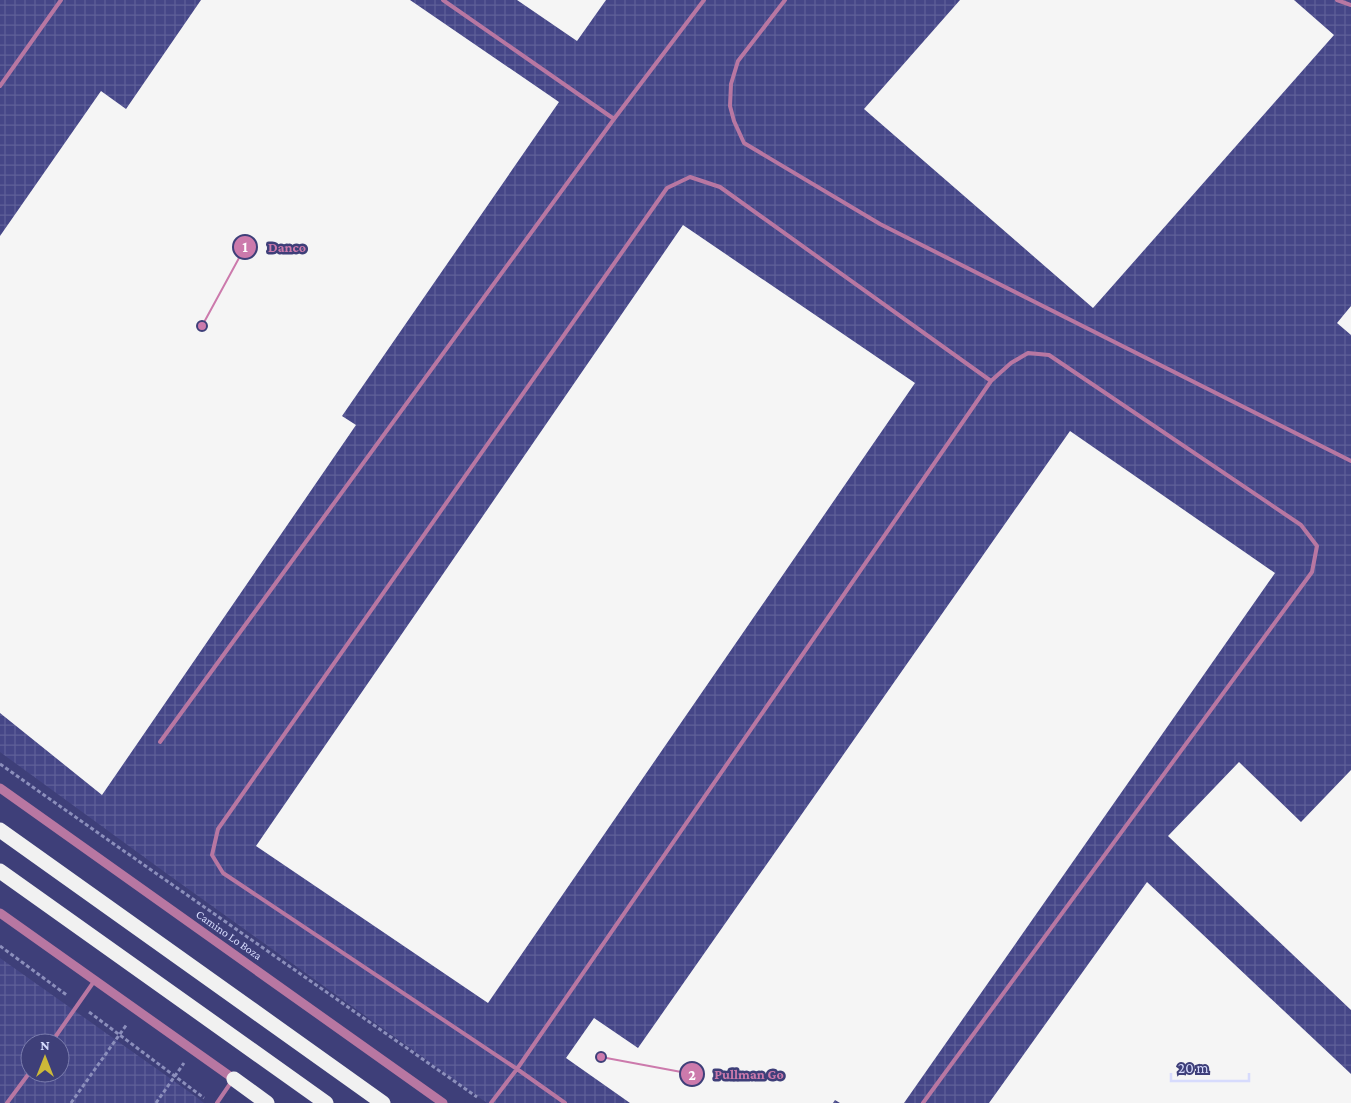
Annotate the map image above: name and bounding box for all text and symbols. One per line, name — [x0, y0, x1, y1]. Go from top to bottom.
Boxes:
callout: Danco — [233, 232, 316, 261]
text: 1 — [242, 239, 248, 255]
text: Danco — [268, 239, 306, 255]
street label: Camino Lo Boza — [193, 907, 265, 963]
north arrow — [20, 1033, 70, 1083]
text: N — [40, 1037, 50, 1053]
scale bar — [1171, 1050, 1248, 1082]
callout: Pullman Go — [679, 1060, 794, 1089]
text: 20 m — [1178, 1060, 1209, 1076]
text: Pullman Go — [714, 1066, 784, 1082]
text: 2 — [688, 1067, 696, 1083]

